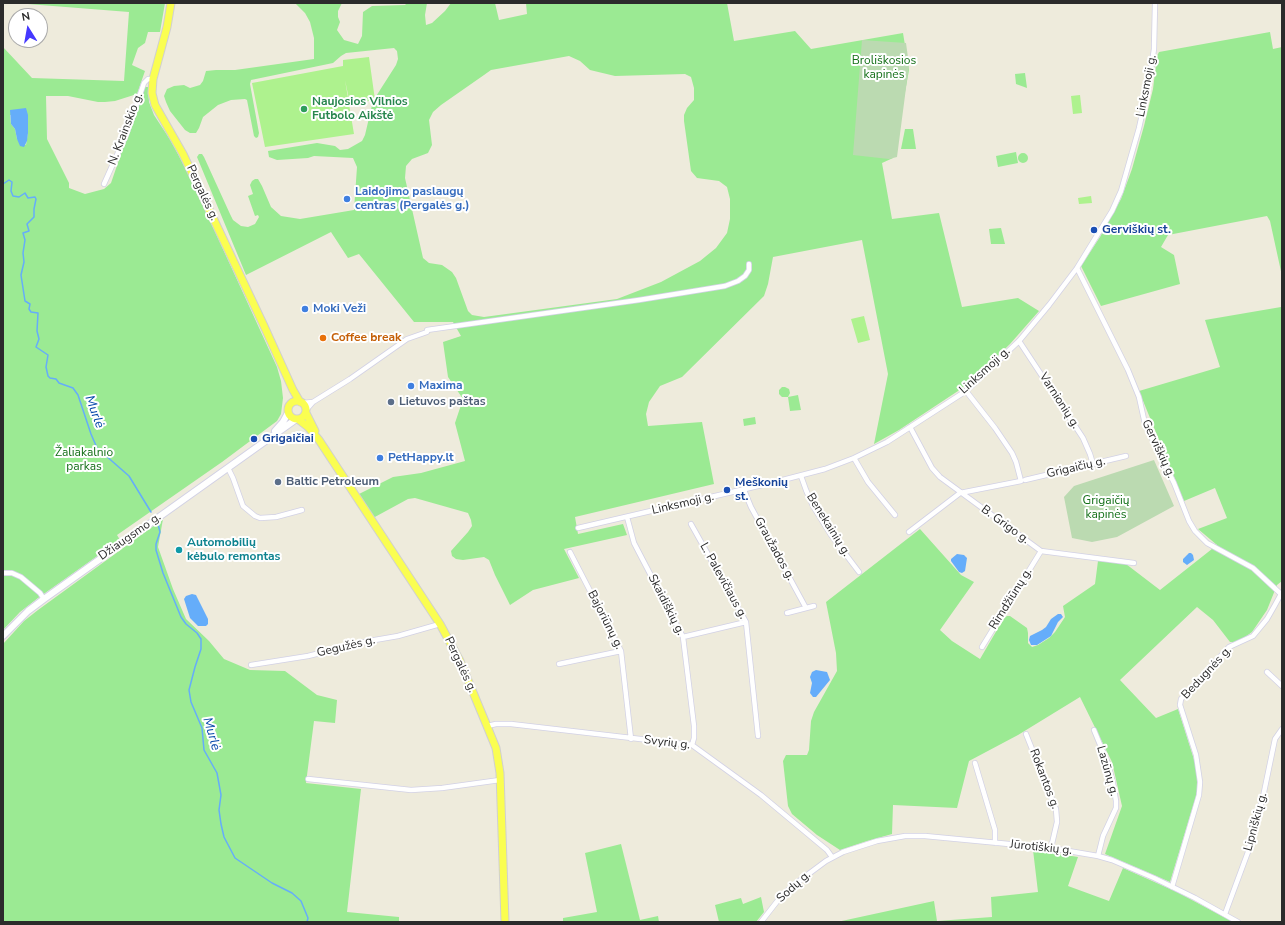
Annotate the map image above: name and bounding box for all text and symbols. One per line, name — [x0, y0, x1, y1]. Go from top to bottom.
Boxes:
north arrow — [8, 8, 48, 48]
text: N — [20, 9, 31, 25]
park label: Broliškosios kapinės — [852, 54, 916, 82]
street label: Linksmoji g. — [1134, 54, 1160, 118]
street label: N. Krainskio g. — [106, 91, 146, 167]
place label: Naujosios Vilnios Futbolo Aikštė — [312, 95, 408, 123]
marker: Naujosios Vilnios Futbolo Aikštė — [299, 104, 309, 114]
street label: Pergalės g. — [183, 163, 221, 223]
place label: Laidojimo paslaugų centras (Pergalės g.) — [355, 185, 470, 213]
marker: Laidojimo paslaugų centras (Pergalės g.) — [342, 194, 352, 204]
place label: Gerviškių st. — [1102, 223, 1171, 237]
marker: Gerviškių st. — [1089, 225, 1099, 235]
place label: Moki Veži — [313, 302, 366, 316]
marker: Moki Veži — [300, 304, 310, 314]
place label: Coffee break — [331, 331, 401, 345]
marker: Coffee break — [318, 333, 328, 343]
street label: Linksmoji g. — [957, 345, 1013, 397]
street label: Varnionių g. — [1036, 370, 1082, 432]
place label: Maxima — [419, 379, 463, 393]
marker: Maxima — [406, 381, 416, 391]
water label: Murlė — [81, 393, 107, 431]
place label: Lietuvos paštas — [399, 395, 486, 409]
marker: Lietuvos paštas — [386, 397, 396, 407]
street label: Gerviškių g. — [1138, 417, 1178, 481]
place label: Grigaičiai — [262, 432, 314, 446]
marker: Grigaičiai — [249, 434, 259, 444]
park label: Žaliakalnio parkas — [55, 446, 113, 474]
place label: PetHappy.lt — [388, 451, 454, 465]
marker: PetHappy.lt — [375, 453, 385, 463]
street label: Grigaičių g. — [1045, 454, 1107, 482]
place label: Baltic Petroleum — [286, 475, 379, 489]
place label: Meškonių st. — [735, 476, 788, 504]
marker: Baltic Petroleum — [273, 477, 283, 487]
marker: Meškonių st. — [722, 485, 732, 495]
street label: Linksmoji g. — [651, 490, 715, 518]
street label: Benekainių g. — [803, 491, 853, 559]
park label: Grigaičių kapinės — [1082, 494, 1130, 522]
street label: B. Grigo g. — [978, 503, 1032, 547]
street label: Džiaugsmo g. — [96, 510, 164, 564]
street label: Graužados g. — [751, 515, 797, 583]
place label: Automobilių kėbulo remontas — [187, 536, 280, 564]
street label: L. Palevičiaus g. — [696, 540, 750, 622]
marker: Automobilių kėbulo remontas — [174, 545, 184, 555]
street label: Rimdžiūnų g. — [986, 566, 1036, 632]
street label: Skaidiškių g. — [645, 572, 687, 638]
street label: Bajoriūnų g. — [584, 588, 626, 652]
street label: Gegužės g. — [315, 633, 377, 661]
street label: Pergalės g. — [441, 635, 479, 695]
street label: Bedugnės g. — [1179, 644, 1235, 702]
water label: Murlė — [199, 716, 223, 752]
street label: Svyrių g. — [643, 733, 691, 753]
street label: Lazūnų g. — [1093, 744, 1121, 798]
street label: Rokantos g. — [1026, 747, 1062, 811]
street label: Lipniškių g. — [1241, 791, 1271, 853]
street label: Jūrotiškių g. — [1009, 838, 1073, 858]
street label: Sodų g. — [774, 868, 814, 906]

